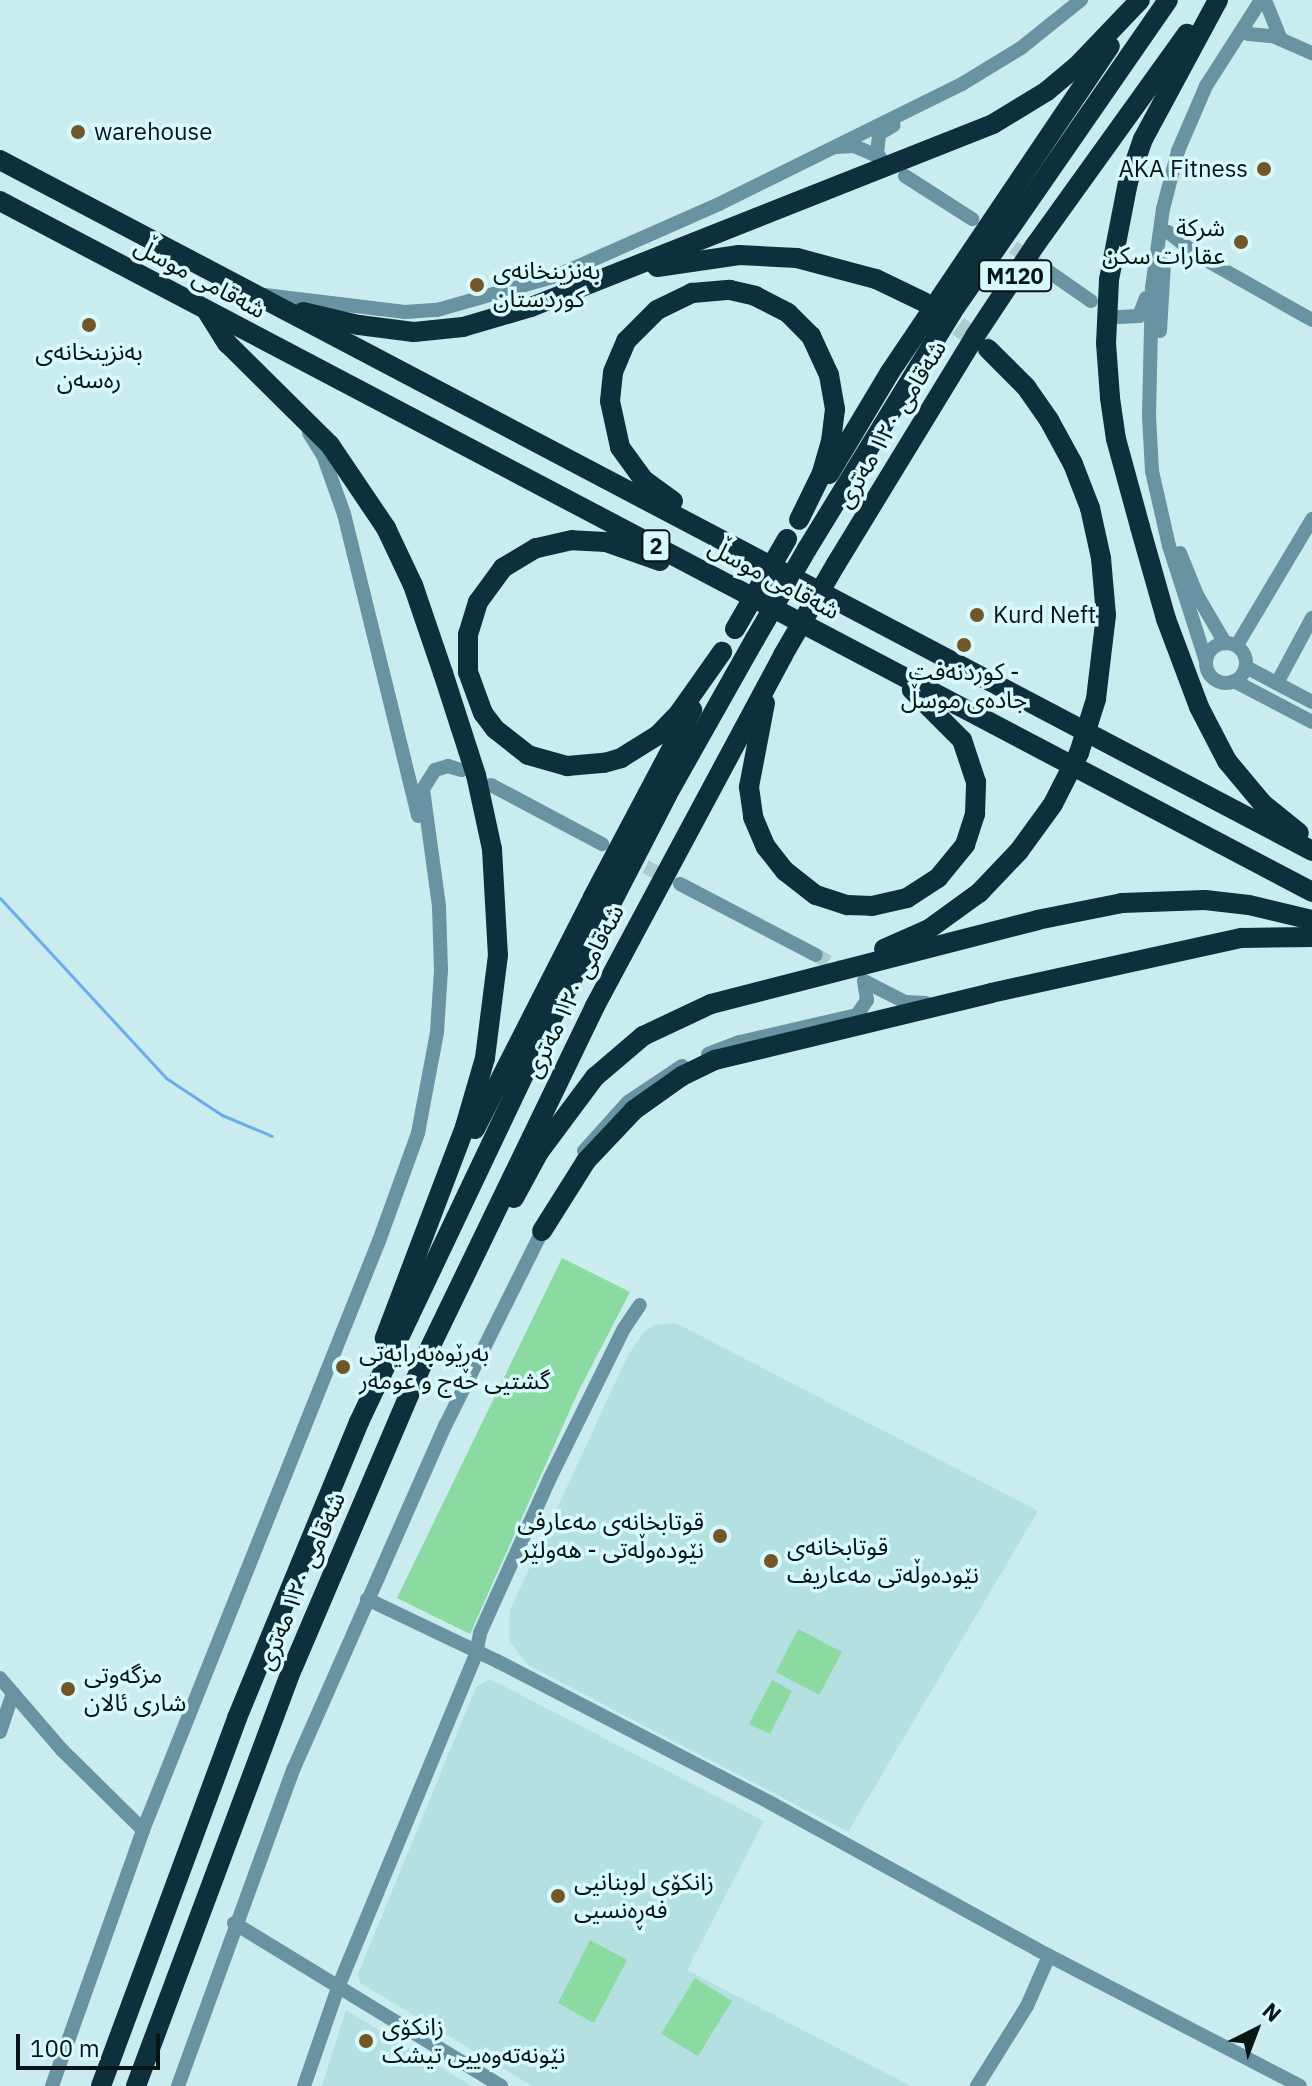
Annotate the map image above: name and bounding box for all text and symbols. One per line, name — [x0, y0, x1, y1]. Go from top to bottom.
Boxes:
place label: warehouse — [94, 118, 212, 146]
marker: warehouse — [69, 123, 87, 141]
place label: AKA Fitness — [1118, 155, 1248, 183]
marker: AKA Fitness — [1255, 160, 1273, 178]
place label: شركة عقارات سكن — [1102, 214, 1225, 270]
street label: شەقامی موسڵ — [129, 231, 271, 325]
marker: شركة عقارات سكن — [1232, 233, 1250, 251]
place label: بەنزینخانەی کوردستان — [493, 257, 600, 313]
road number: M120 — [977, 258, 1053, 294]
marker: بەنزینخانەی کوردستان — [468, 276, 486, 294]
marker: بەنزینخانەی رەسەن — [80, 316, 98, 334]
street label: شەقامی ١٢٠ مەتری — [830, 335, 952, 513]
place label: بەنزینخانەی رەسەن — [35, 338, 143, 394]
road number: 2 — [640, 528, 672, 564]
street label: شەقامی موسڵ — [703, 532, 845, 626]
place label: Kurd Neft — [993, 601, 1096, 629]
marker: Kurd Neft — [968, 606, 986, 624]
marker: کوردنەفت - جادەی موسڵ — [955, 636, 973, 654]
place label: کوردنەفت - جادەی موسڵ — [901, 658, 1027, 714]
street label: شەقامی ١٢٠ مەتری — [518, 900, 630, 1082]
place label: بەڕێوەبەرایەتی گشتیی حەج و عومەر — [359, 1339, 550, 1395]
marker: بەڕێوەبەرایەتی گشتیی حەج و عومەر — [334, 1358, 352, 1376]
street label: شەقامی ١٢٠ مەتری — [251, 1488, 351, 1674]
place label: قوتابخانەی مەعارفی نێودەوڵەتی - هەولێر — [517, 1508, 704, 1564]
marker: قوتابخانەی مەعارفی نێودەوڵەتی - هەولێر — [711, 1527, 729, 1545]
place label: قوتابخانەی نێودەوڵەتی مەعاریف — [787, 1533, 979, 1589]
marker: قوتابخانەی نێودەوڵەتی مەعاریف — [762, 1552, 780, 1570]
place label: مزگەوتی شاری ئالان — [84, 1661, 186, 1717]
marker: مزگەوتی شاری ئالان — [59, 1680, 77, 1698]
place label: زانکۆی لوبنانیی فەڕەنسیی — [574, 1868, 714, 1924]
marker: زانکۆی لوبنانیی فەڕەنسیی — [549, 1887, 567, 1905]
north arrow — [1216, 1990, 1296, 2070]
text: N — [1257, 1996, 1288, 2028]
place label: زانکۆی نێونەتەوەییی تیشک — [382, 2013, 566, 2069]
scale bar — [20, 2018, 164, 2068]
text: 100 m — [30, 2032, 100, 2064]
marker: زانکۆی نێونەتەوەییی تیشک — [357, 2032, 375, 2050]

